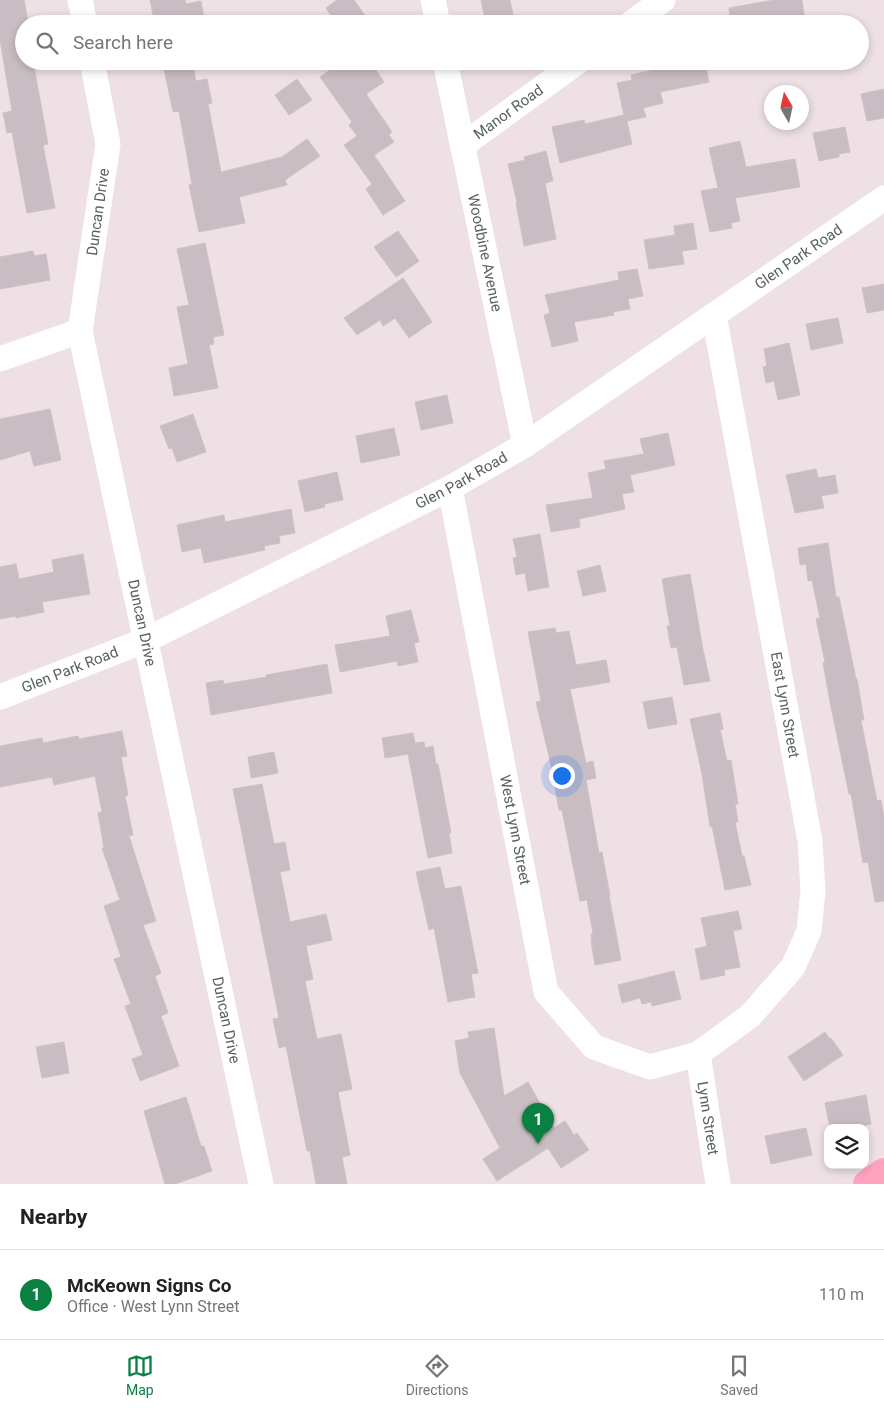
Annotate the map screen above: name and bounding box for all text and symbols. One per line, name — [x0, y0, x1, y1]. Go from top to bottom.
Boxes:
search box — [15, 15, 869, 70]
icon: search — [33, 29, 61, 57]
text: Search here — [73, 31, 173, 54]
street label: Manor Road — [470, 81, 547, 143]
north arrow — [764, 85, 809, 130]
street label: Duncan Drive — [83, 167, 113, 257]
street label: Woodbine Avenue — [464, 192, 506, 313]
street label: Glen Park Road — [751, 220, 846, 293]
street label: Glen Park Road — [412, 448, 510, 513]
street label: Duncan Drive — [124, 578, 160, 668]
street label: Glen Park Road — [19, 643, 121, 697]
street label: East Lynn Street — [767, 651, 803, 759]
your location — [549, 763, 575, 789]
street label: West Lynn Street — [496, 773, 534, 886]
street label: Duncan Drive — [208, 975, 244, 1065]
street label: Lynn Street — [693, 1080, 722, 1156]
pin: 1 — [522, 1103, 554, 1144]
map controls — [824, 1124, 869, 1169]
button: layers — [824, 1124, 869, 1169]
text: Nearby — [20, 1205, 87, 1229]
text: McKeown Signs Co — [67, 1274, 232, 1297]
text: 1 — [31, 1285, 41, 1304]
text: 110 m — [819, 1285, 864, 1304]
text: Office · West Lynn Street — [67, 1297, 240, 1316]
tab: Map — [126, 1352, 154, 1398]
tab: Directions — [406, 1352, 469, 1398]
tab: Saved — [720, 1352, 758, 1398]

